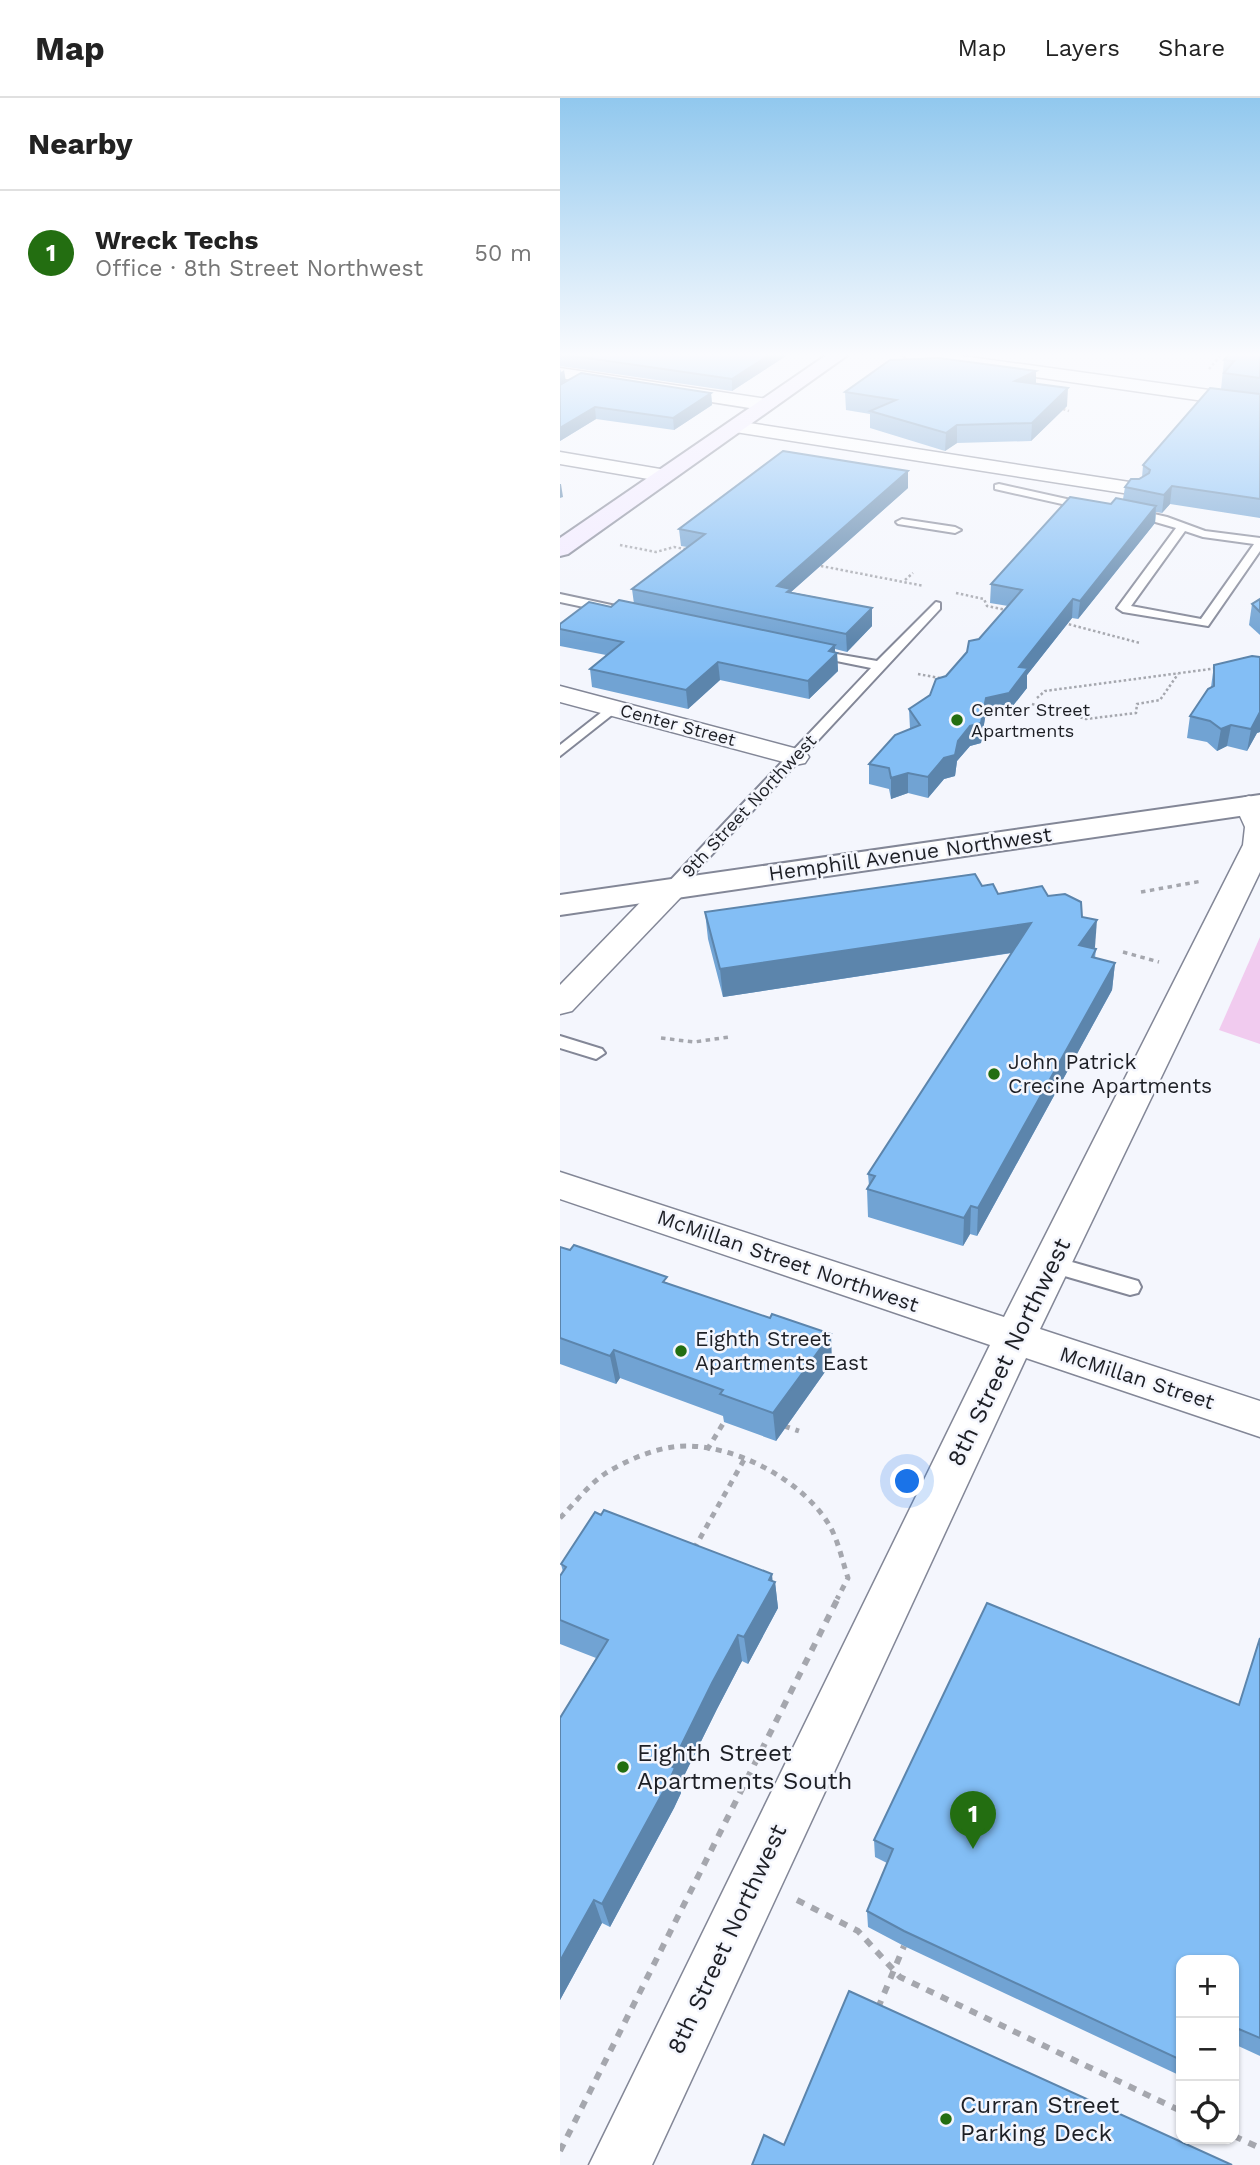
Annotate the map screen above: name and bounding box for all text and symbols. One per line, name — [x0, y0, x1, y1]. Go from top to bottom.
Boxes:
text: Map — [35, 29, 105, 68]
text: Map — [958, 34, 1006, 62]
text: Layers — [1044, 34, 1120, 62]
text: Share — [1158, 34, 1225, 62]
text: Nearby — [28, 126, 133, 161]
text: Wreck Techs — [95, 225, 258, 255]
text: 1 — [46, 240, 56, 267]
text: 50 m — [475, 240, 532, 267]
text: Office · 8th Street Northwest — [95, 255, 423, 282]
street label: Center Street — [618, 699, 739, 750]
place label: Center Street Apartments — [971, 699, 1090, 741]
marker: Center Street Apartments — [949, 712, 965, 728]
street label: 9th Street Northwest — [677, 730, 821, 881]
street label: Hemphill Avenue Northwest — [767, 821, 1053, 886]
place label: John Patrick Crecine Apartments — [1008, 1049, 1212, 1098]
marker: John Patrick Crecine Apartments — [986, 1066, 1002, 1082]
street label: McMillan Street Northwest — [654, 1204, 922, 1317]
street label: 8th Street Northwest — [942, 1233, 1076, 1471]
place label: Eighth Street Apartments East — [695, 1326, 868, 1375]
street label: McMillan Street — [1057, 1341, 1218, 1414]
marker: Eighth Street Apartments East — [673, 1343, 689, 1359]
your location — [890, 1464, 924, 1498]
place label: Eighth Street Apartments South — [637, 1739, 852, 1795]
marker: Eighth Street Apartments South — [615, 1759, 631, 1775]
pin: 1 — [950, 1791, 996, 1849]
street label: 8th Street Northwest — [661, 1820, 793, 2058]
map controls — [1176, 1955, 1239, 2144]
button: + — [1176, 1955, 1239, 2018]
button: − — [1176, 2018, 1239, 2081]
button: locate — [1176, 2081, 1239, 2144]
place label: Curran Street Parking Deck — [960, 2091, 1119, 2147]
marker: Curran Street Parking Deck — [938, 2111, 954, 2127]

